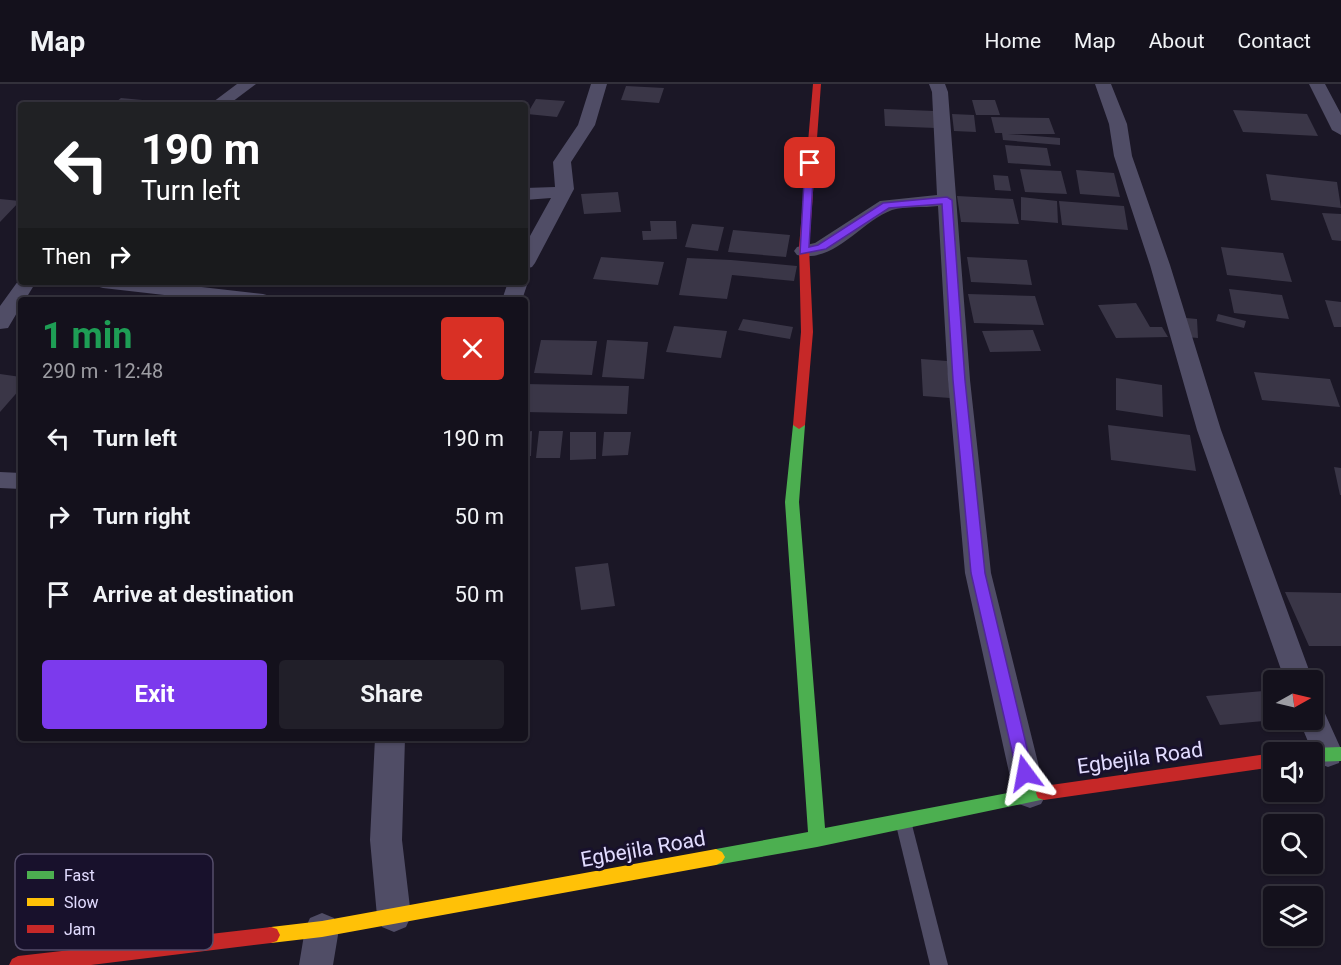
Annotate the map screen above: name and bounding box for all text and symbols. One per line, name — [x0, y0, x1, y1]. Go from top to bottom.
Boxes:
text: Map — [30, 25, 85, 58]
text: Home — [985, 29, 1041, 53]
text: Map — [1074, 29, 1116, 53]
text: About — [1149, 29, 1205, 53]
text: Contact — [1238, 29, 1311, 53]
text: 190 m — [141, 125, 260, 174]
icon: left — [42, 126, 120, 204]
pin — [784, 137, 835, 188]
icon: arrive — [793, 146, 826, 179]
text: Turn left — [141, 175, 241, 207]
icon: right — [103, 240, 136, 273]
text: Then — [42, 244, 91, 269]
text: 1 min — [42, 315, 133, 357]
button: close — [441, 317, 504, 380]
text: 290 m · 12:48 — [42, 359, 163, 383]
icon: left — [42, 422, 75, 455]
text: Turn left — [93, 426, 177, 451]
text: 190 m — [442, 426, 504, 451]
icon: right — [42, 500, 75, 533]
text: Turn right — [93, 504, 190, 529]
text: 50 m — [455, 504, 504, 529]
icon: arrive — [42, 578, 75, 611]
text: Arrive at destination — [93, 582, 294, 607]
text: 50 m — [455, 582, 504, 607]
button: Exit — [42, 660, 267, 729]
button: Share — [279, 660, 504, 729]
north arrow — [1263, 670, 1323, 730]
map controls — [1263, 670, 1323, 946]
street label: Egbejila Road — [1076, 737, 1204, 779]
position arrow — [993, 741, 1057, 805]
button: sound — [1263, 742, 1323, 802]
button: search — [1263, 814, 1323, 874]
street label: Egbejila Road — [579, 826, 707, 872]
legend — [15, 854, 213, 950]
text: Fast — [64, 866, 95, 885]
button: layers — [1263, 886, 1323, 946]
text: Slow — [64, 893, 99, 912]
text: Jam — [64, 920, 96, 939]

